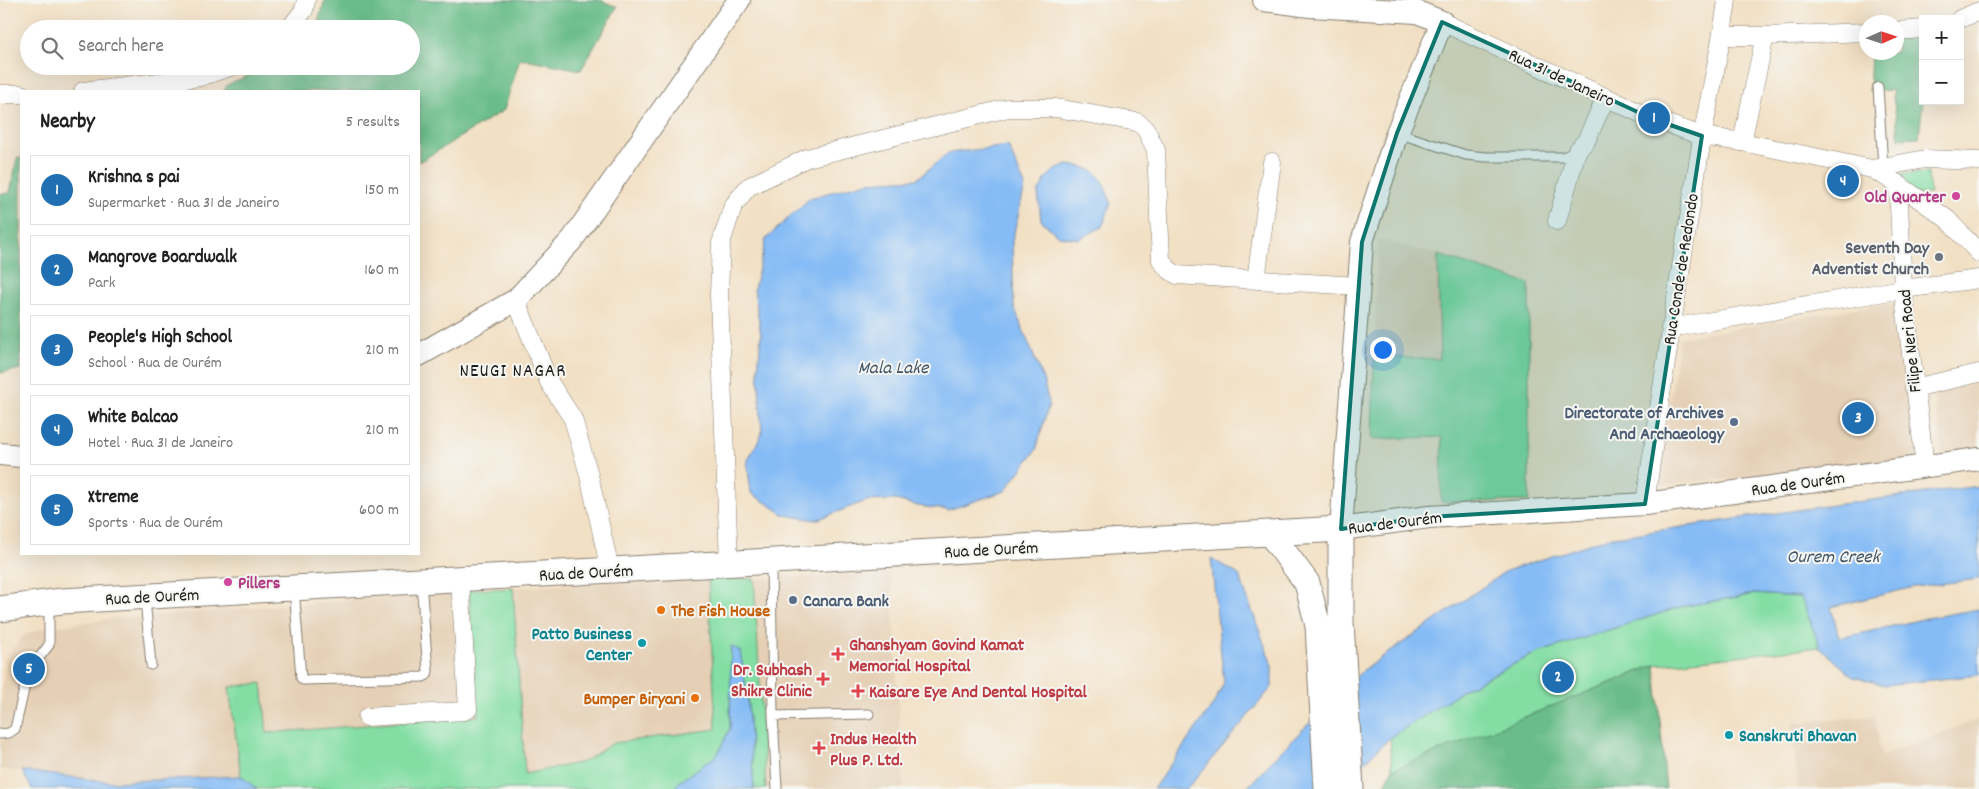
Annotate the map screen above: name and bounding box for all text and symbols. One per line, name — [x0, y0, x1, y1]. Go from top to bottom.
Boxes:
north arrow — [1859, 15, 1904, 60]
map controls — [1919, 15, 1964, 105]
button: + — [1919, 15, 1964, 60]
search box — [20, 20, 420, 75]
icon: search — [38, 34, 66, 62]
text: Search here — [78, 34, 164, 61]
street label: Rua 31 de Janeiro — [1504, 44, 1618, 115]
button: − — [1919, 60, 1964, 105]
pin: 1 — [1638, 99, 1670, 137]
text: Nearby — [40, 108, 95, 138]
text: 5 results — [346, 111, 400, 134]
pin: 4 — [1827, 162, 1859, 200]
text: Krishna s pai — [88, 165, 180, 192]
text: 1 — [55, 179, 59, 202]
text: 150 m — [365, 179, 399, 202]
place label: Old Quarter — [1864, 186, 1946, 211]
marker: Old Quarter — [1950, 190, 1962, 202]
text: Supermarket · Rua 31 de Janeiro — [88, 192, 279, 215]
street label: Rua Conde de Redondo — [1658, 192, 1707, 347]
place label: Seventh Day Adventist Church — [1812, 237, 1930, 283]
text: Mangrove Boardwalk — [88, 245, 237, 272]
marker: Seventh Day Adventist Church — [1933, 251, 1945, 263]
text: 2 — [54, 259, 61, 282]
text: 160 m — [364, 259, 399, 282]
text: Park — [88, 272, 115, 295]
street label: Filipe Neri Road — [1894, 288, 1929, 394]
text: People's High School — [88, 325, 232, 352]
your location — [1370, 337, 1396, 363]
text: 3 — [53, 339, 61, 362]
text: 210 m — [365, 339, 399, 362]
text: School · Rua de Ourém — [88, 352, 222, 375]
water label: Mala Lake — [858, 356, 930, 383]
district label: NEUGI NAGAR — [460, 359, 567, 386]
pin: 3 — [1842, 399, 1874, 437]
place label: Directorate of Archives And Archaeology — [1564, 402, 1725, 448]
text: White Balcao — [88, 405, 178, 432]
marker: Directorate of Archives And Archaeology — [1728, 416, 1740, 428]
text: 4 — [54, 419, 60, 442]
text: 210 m — [365, 419, 399, 442]
text: Hotel · Rua 31 de Janeiro — [88, 432, 233, 455]
street label: Rua de Ourém — [1750, 467, 1847, 504]
text: Xtreme — [88, 485, 139, 512]
text: 5 — [53, 499, 61, 522]
text: 600 m — [359, 499, 399, 522]
street label: Rua de Ourém — [1347, 506, 1444, 543]
text: Sports · Rua de Ourém — [88, 512, 223, 535]
street label: Rua de Ourém — [943, 537, 1039, 566]
water label: Ourem Creek — [1787, 545, 1882, 572]
street label: Rua de Ourém — [538, 560, 634, 589]
place label: Pillers — [238, 572, 281, 597]
marker: Pillers — [222, 576, 234, 588]
street label: Rua de Ourém — [104, 584, 200, 613]
place label: Canara Bank — [803, 590, 890, 615]
marker: Canara Bank — [787, 594, 799, 606]
place label: The Fish House — [671, 600, 770, 625]
marker: The Fish House — [655, 604, 667, 616]
place label: Patto Business Center — [531, 623, 632, 669]
place label: Ghanshyam Govind Kamat Memorial Hospital — [849, 634, 1024, 680]
marker: Patto Business Center — [636, 637, 648, 649]
marker: Ghanshyam Govind Kamat Memorial Hospital — [831, 647, 845, 661]
pin: 5 — [13, 650, 45, 688]
pin: 2 — [1542, 658, 1574, 696]
place label: Dr. Subhash Shikre Clinic — [731, 659, 812, 705]
marker: Dr. Subhash Shikre Clinic — [816, 672, 830, 686]
place label: Kaisare Eye And Dental Hospital — [869, 681, 1087, 706]
marker: Kaisare Eye And Dental Hospital — [851, 684, 865, 698]
place label: Bumper Biryani — [583, 688, 686, 713]
marker: Bumper Biryani — [689, 692, 701, 704]
place label: Sanskruti Bhavan — [1739, 725, 1857, 750]
place label: Indus Health Plus P. Ltd. — [830, 728, 917, 774]
marker: Sanskruti Bhavan — [1723, 729, 1735, 741]
marker: Indus Health Plus P. Ltd. — [812, 741, 826, 755]

